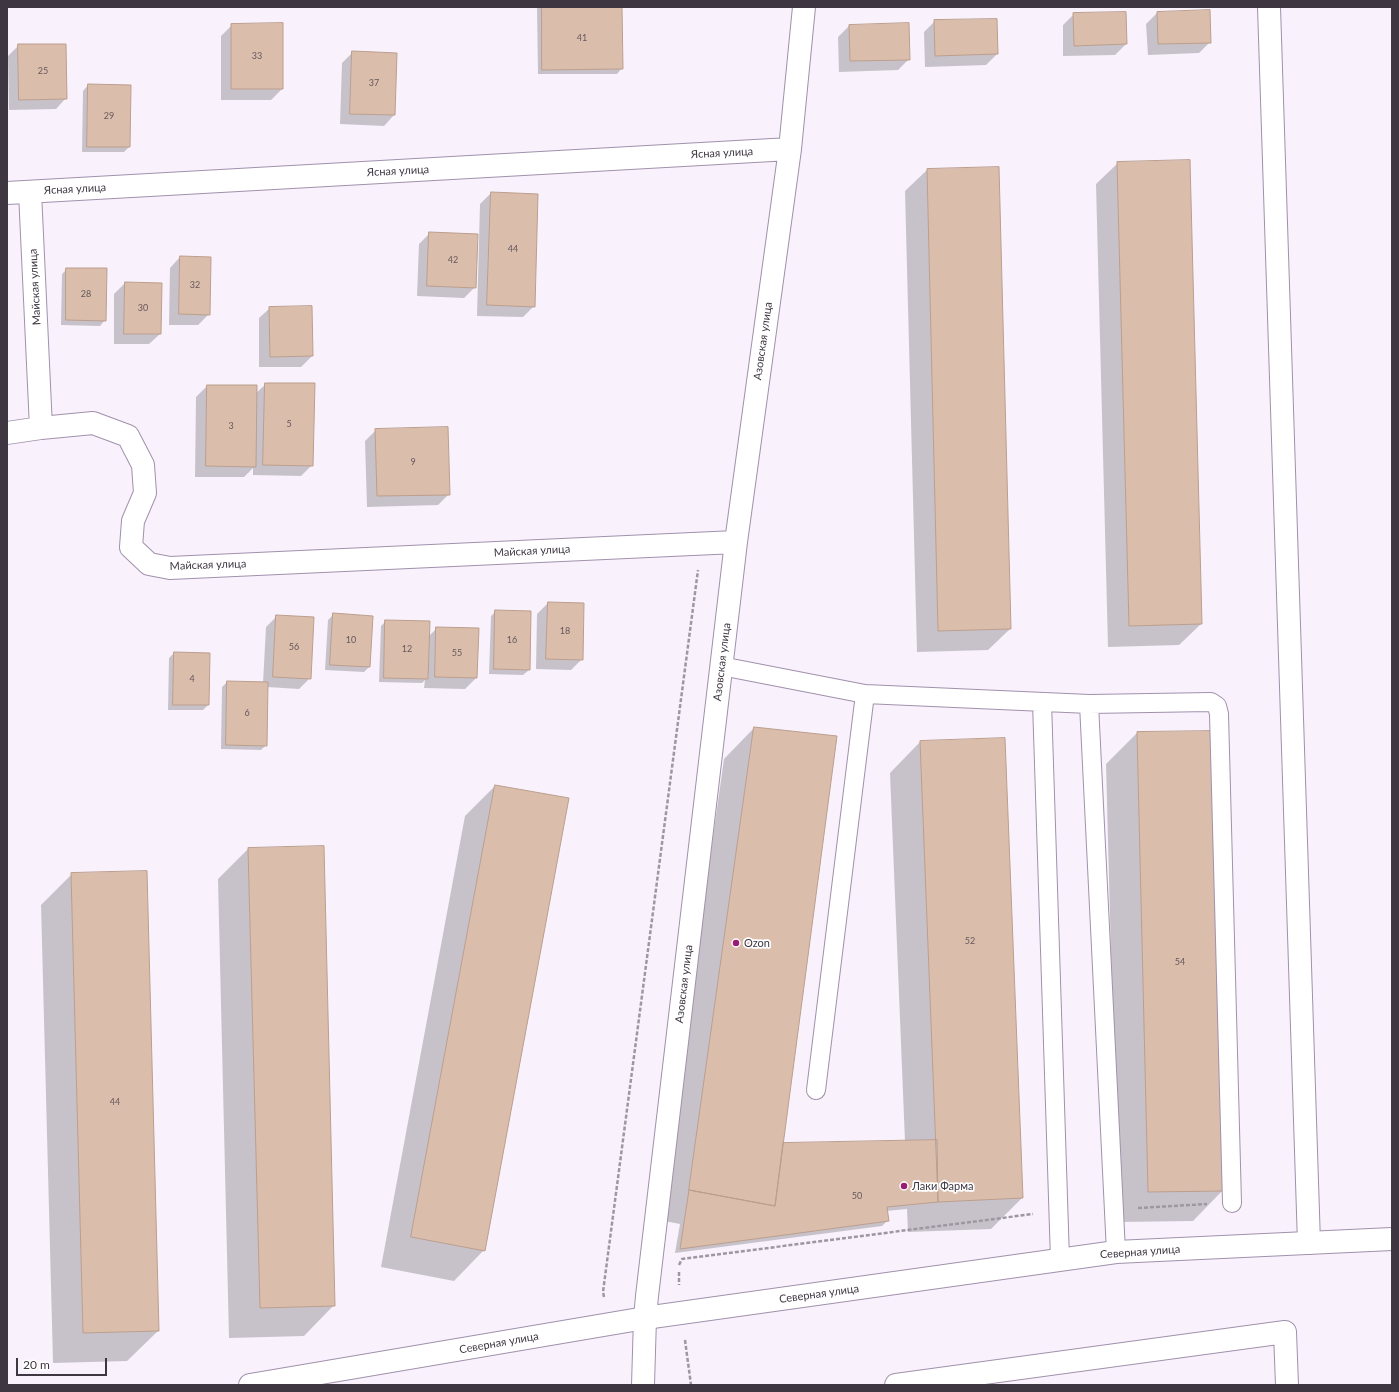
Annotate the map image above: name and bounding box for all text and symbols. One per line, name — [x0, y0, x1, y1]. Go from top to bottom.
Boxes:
house number: 41 — [577, 33, 587, 43]
house number: 33 — [252, 51, 262, 61]
house number: 25 — [38, 66, 48, 76]
house number: 37 — [369, 78, 379, 88]
house number: 29 — [104, 111, 114, 121]
street label: Ясная улица — [691, 145, 753, 161]
street label: Ясная улица — [367, 163, 429, 179]
street label: Ясная улица — [44, 181, 106, 197]
house number: 44 — [508, 244, 518, 254]
street label: Майская улица — [26, 248, 44, 326]
house number: 42 — [448, 255, 458, 265]
house number: 32 — [190, 280, 200, 290]
house number: 28 — [81, 289, 91, 299]
street label: Азовская улица — [751, 301, 775, 381]
house number: 30 — [138, 303, 148, 313]
house number: 5 — [286, 419, 292, 429]
house number: 3 — [228, 421, 234, 431]
house number: 9 — [410, 457, 416, 467]
street label: Майская улица — [493, 542, 571, 560]
street label: Майская улица — [170, 557, 246, 573]
street label: Азовская улица — [711, 622, 733, 702]
house number: 18 — [560, 626, 570, 636]
house number: 10 — [346, 635, 356, 645]
house number: 16 — [507, 635, 517, 645]
house number: 56 — [289, 642, 299, 652]
house number: 12 — [402, 644, 412, 654]
house number: 55 — [452, 648, 462, 658]
house number: 4 — [189, 674, 195, 684]
house number: 6 — [244, 708, 250, 718]
place label: Ozon — [744, 936, 770, 950]
house number: 52 — [965, 936, 975, 946]
marker: Ozon — [731, 938, 741, 948]
street label: Азовская улица — [673, 944, 695, 1024]
house number: 54 — [1175, 957, 1185, 967]
house number: 44 — [110, 1097, 120, 1107]
place label: Лаки Фарма — [912, 1179, 973, 1193]
marker: Лаки Фарма — [899, 1181, 909, 1191]
house number: 50 — [852, 1191, 862, 1201]
street label: Северная улица — [1099, 1243, 1181, 1261]
street label: Северная улица — [778, 1282, 860, 1306]
street label: Северная улица — [458, 1330, 540, 1356]
scale bar — [18, 1350, 109, 1376]
text: 20 m — [23, 1357, 50, 1372]

